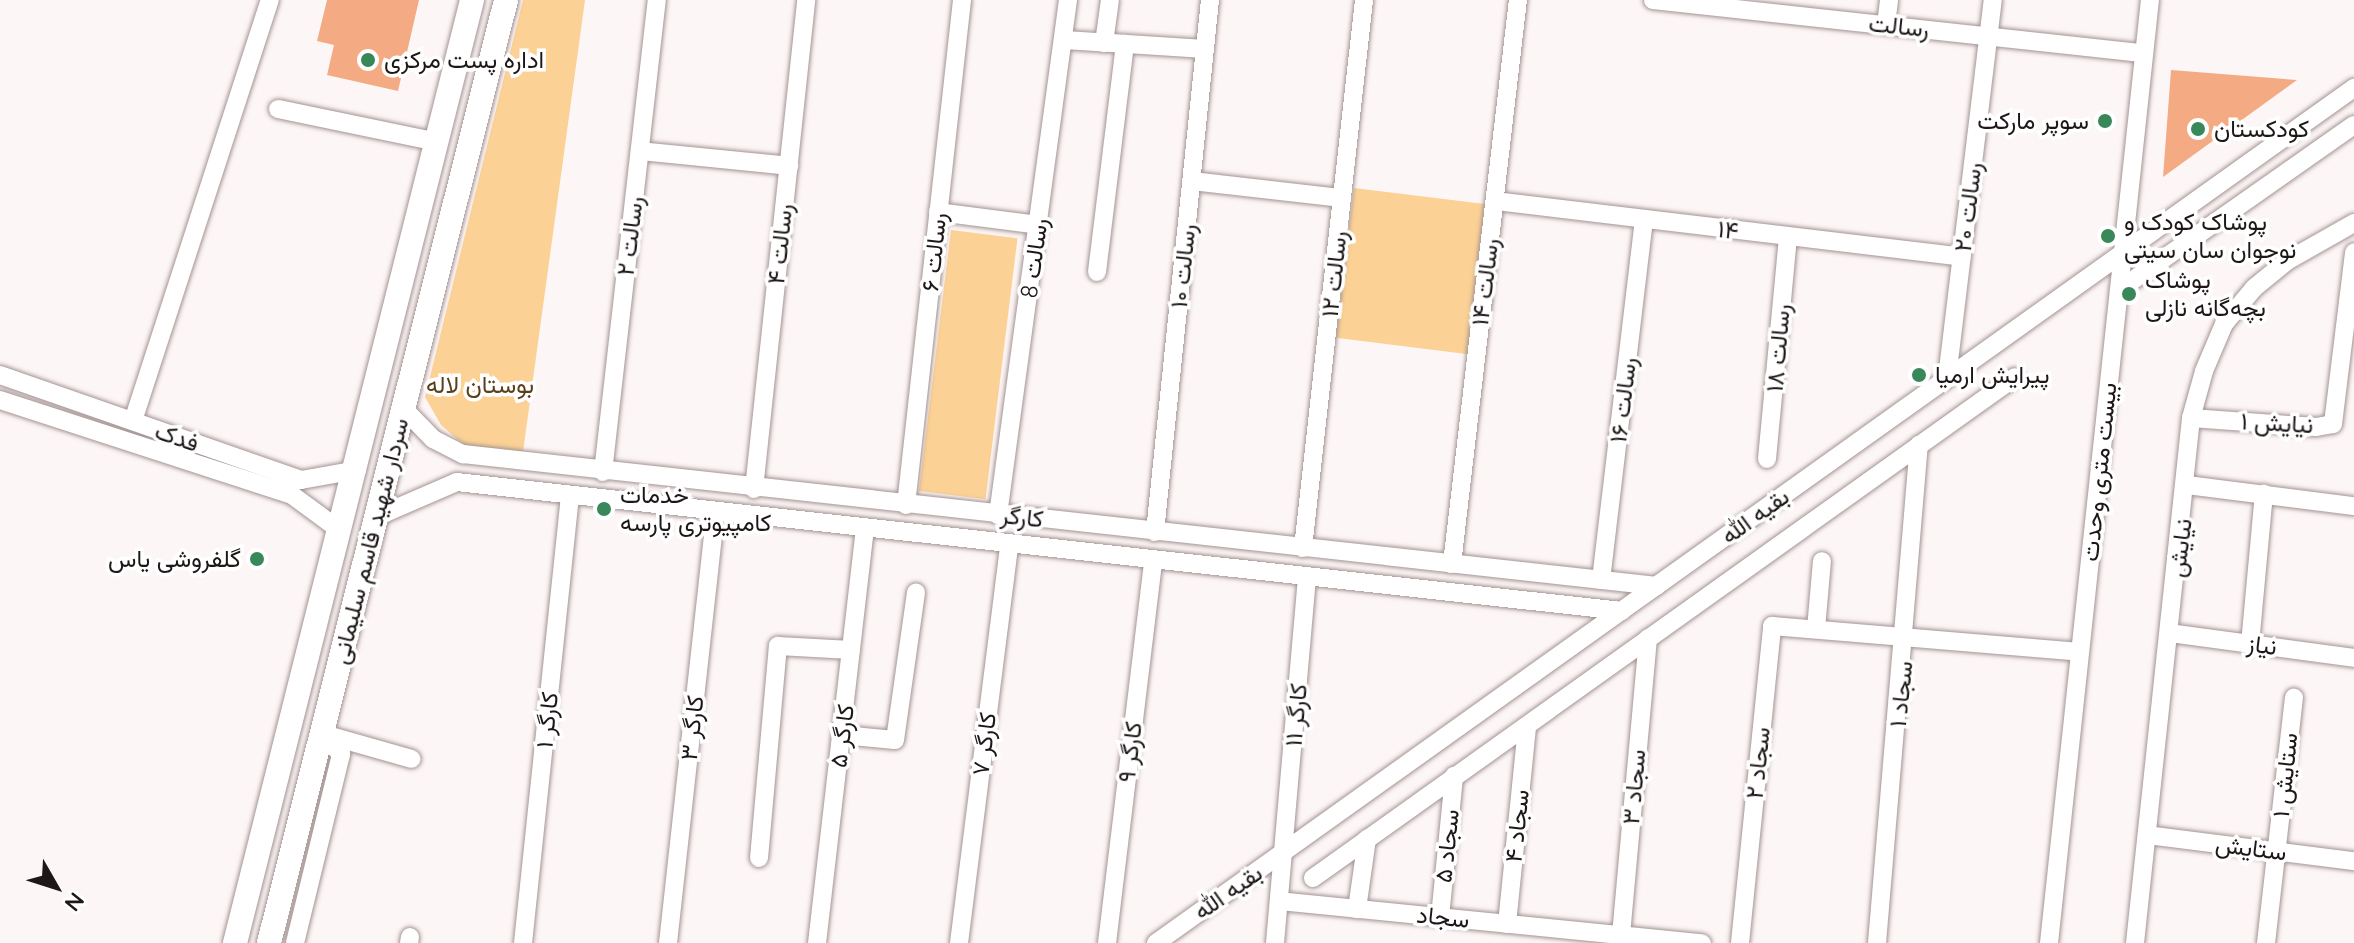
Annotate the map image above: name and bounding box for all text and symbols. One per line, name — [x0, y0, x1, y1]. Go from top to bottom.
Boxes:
street label: رسالت — [1867, 9, 1931, 43]
place label: اداره پست مرکزی — [384, 46, 544, 74]
marker: اداره پست مرکزی — [359, 51, 377, 69]
place label: سوپر مارکت — [1977, 107, 2089, 135]
marker: سوپر مارکت — [2096, 112, 2114, 130]
place label: کودکستان — [2214, 115, 2309, 143]
marker: کودکستان — [2189, 120, 2207, 138]
street label: رسالت ۲۰ — [1948, 161, 1988, 253]
street label: رسالت ۲ — [611, 195, 649, 277]
street label: رسالت ۴ — [761, 202, 799, 286]
place label: پوشاک کودک و نوجوان سان سیتی — [2124, 208, 2296, 264]
street label: رسالت ۶ — [916, 211, 952, 293]
street label: ۱۴ — [1716, 214, 1740, 246]
street label: رسالت 8 — [1014, 216, 1054, 300]
street label: رسالت ۱۰ — [1164, 223, 1202, 309]
marker: پوشاک کودک و نوجوان سان سیتی — [2099, 227, 2117, 245]
street label: رسالت ۱۲ — [1315, 229, 1353, 319]
street label: رسالت ۱۴ — [1465, 237, 1505, 327]
place label: پوشاک بچه‌گانه نازلی — [2145, 266, 2266, 322]
marker: پوشاک بچه‌گانه نازلی — [2120, 285, 2138, 303]
street label: رسالت ۱۸ — [1760, 303, 1796, 393]
street label: رسالت ۱۶ — [1603, 356, 1643, 444]
place label: پیرایش ارمیا — [1935, 361, 2049, 389]
marker: پیرایش ارمیا — [1910, 366, 1928, 384]
park label: بوستان لاله — [426, 371, 534, 399]
street label: بیست متری وحدت — [2075, 381, 2123, 563]
street label: نیایش ۱ — [2240, 407, 2314, 439]
street label: سردار شهید قاسم سلیمانی — [325, 415, 415, 667]
street label: فدک — [151, 416, 203, 458]
place label: خدمات کامپیوتری پارسه — [620, 481, 772, 537]
street label: بقیه الله — [1715, 482, 1795, 550]
marker: خدمات کامپیوتری پارسه — [595, 500, 613, 518]
street label: کارگر — [999, 500, 1045, 534]
street label: نیایش — [2162, 517, 2198, 579]
place label: گلفروشی یاس — [108, 545, 241, 573]
marker: گلفروشی یاس — [248, 550, 266, 568]
street label: نیاز — [2245, 629, 2279, 661]
street label: سجاد ۱ — [1883, 659, 1919, 729]
street label: کارگر ۱۱ — [1279, 682, 1313, 748]
street label: کارگر ۱ — [530, 690, 564, 750]
street label: کارگر ۳ — [674, 694, 710, 762]
street label: کارگر ۵ — [824, 703, 860, 769]
street label: کارگر ۷ — [966, 711, 1002, 777]
street label: کارگر ۹ — [1112, 720, 1148, 784]
street label: سجاد ۲ — [1740, 726, 1776, 800]
street label: ستایش ۱ — [2266, 731, 2304, 819]
street label: سجاد ۳ — [1616, 748, 1652, 826]
street label: سجاد ۴ — [1499, 788, 1535, 864]
street label: سجاد ۵ — [1429, 808, 1465, 884]
street label: ستایش — [2214, 829, 2288, 867]
north arrow — [16, 847, 96, 927]
street label: بقیه الله — [1188, 858, 1268, 926]
text: N — [59, 887, 91, 917]
street label: سجاد — [1415, 900, 1471, 934]

